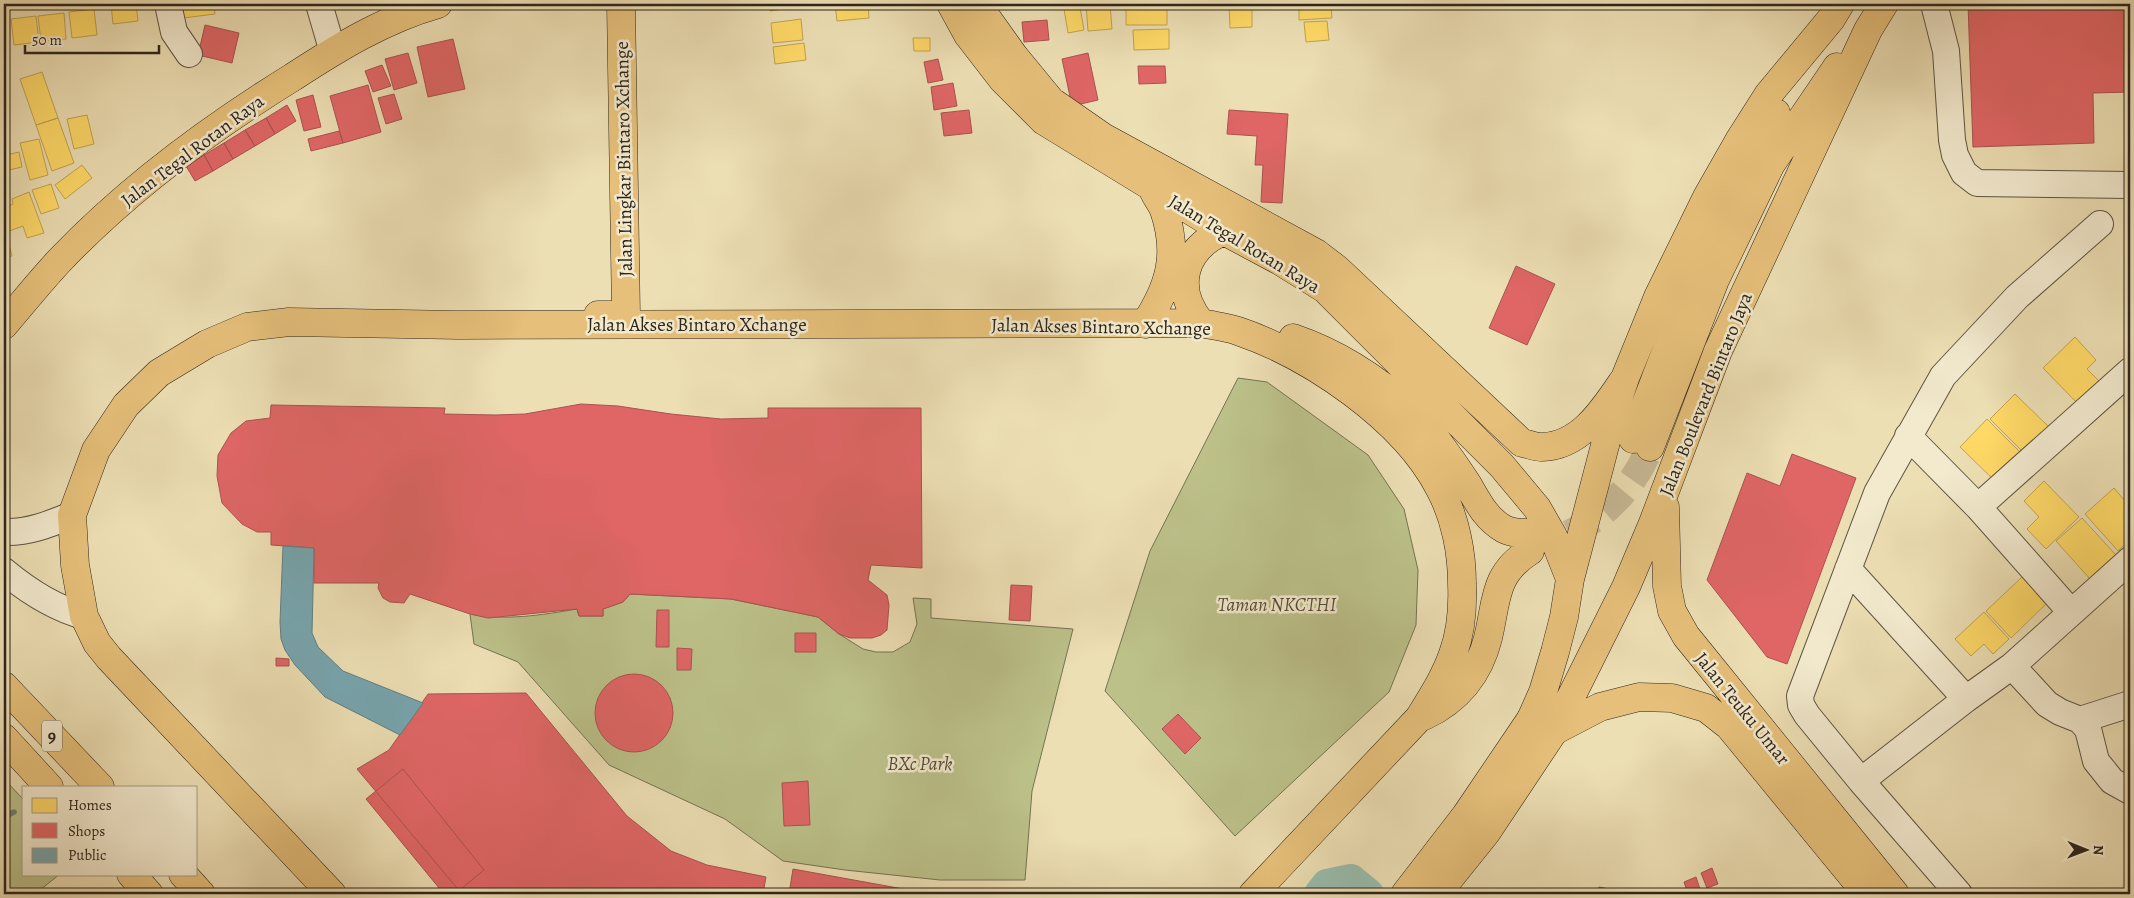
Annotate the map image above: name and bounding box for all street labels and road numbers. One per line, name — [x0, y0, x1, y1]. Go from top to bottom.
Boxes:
street label: Jalan Lingkar Bintaro Xchange — [609, 41, 639, 277]
street label: Jalan Tegal Rotan Raya — [116, 88, 270, 213]
street label: Jalan Tegal Rotan Raya — [1164, 188, 1325, 300]
street label: Jalan Boulevard Bintaro Jaya — [1653, 288, 1759, 500]
street label: Jalan Akses Bintaro Xchange — [587, 312, 807, 338]
street label: Jalan Akses Bintaro Xchange — [991, 312, 1211, 342]
street label: Jalan Teuku Umar — [1689, 647, 1796, 771]
road number: 9 — [42, 720, 62, 751]

